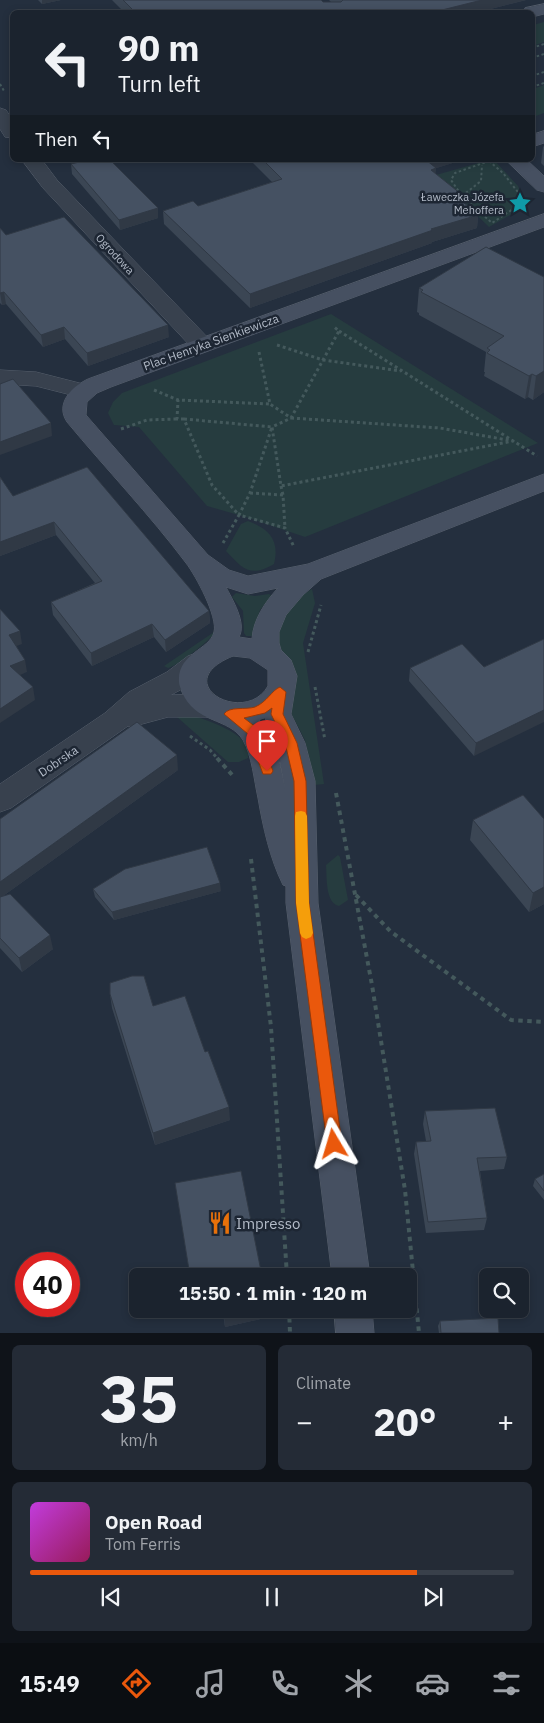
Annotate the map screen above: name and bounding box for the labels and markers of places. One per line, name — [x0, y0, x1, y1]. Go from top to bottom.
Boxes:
place label: Ławeczka Józefa Mehoffera — [420, 190, 504, 217]
place icon: Ławeczka Józefa Mehoffera — [507, 190, 533, 216]
pin — [246, 720, 288, 771]
restaurant icon: Impresso — [207, 1210, 233, 1236]
place label: Impresso — [236, 1214, 300, 1233]

